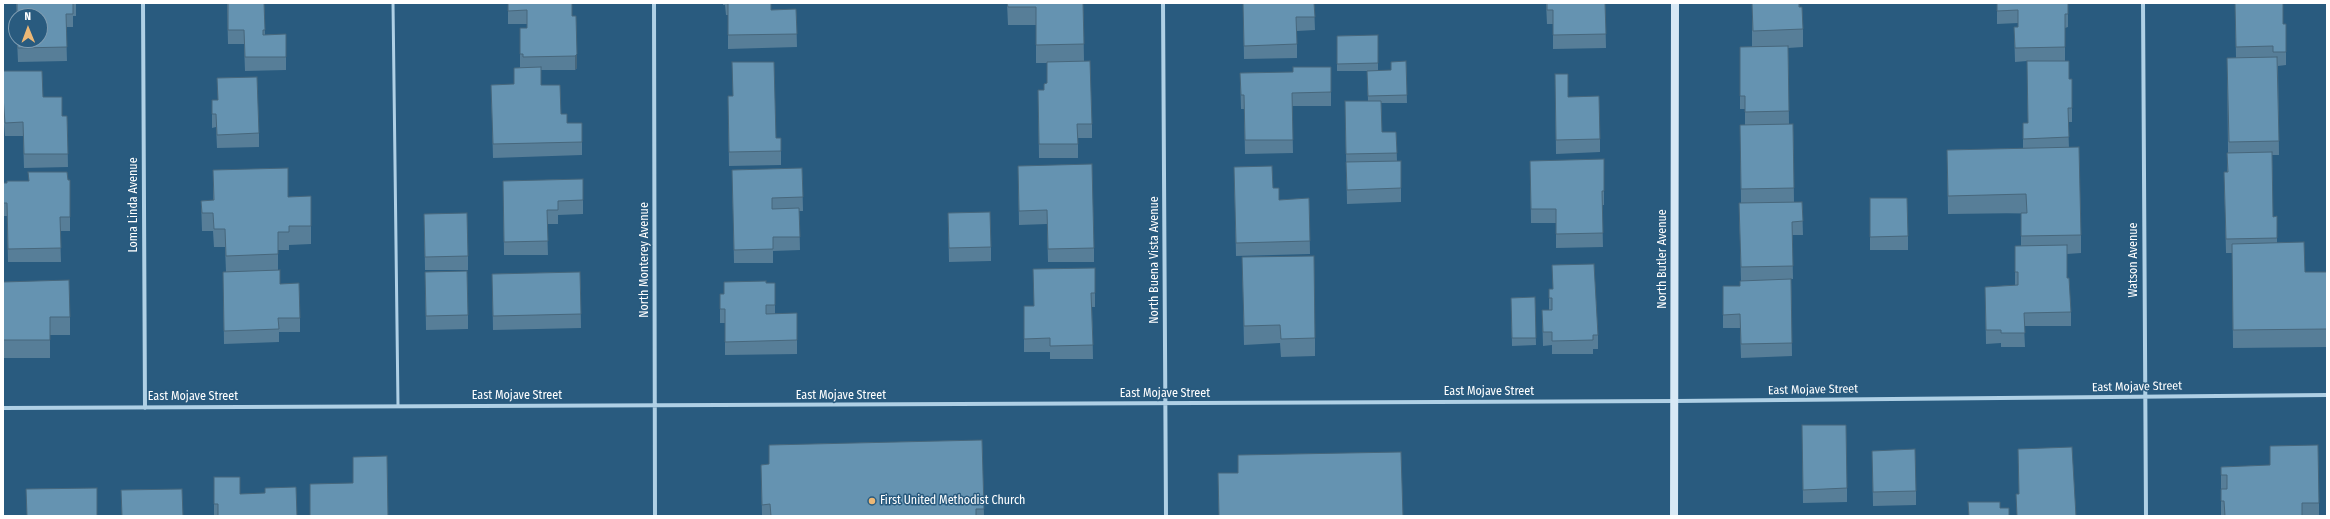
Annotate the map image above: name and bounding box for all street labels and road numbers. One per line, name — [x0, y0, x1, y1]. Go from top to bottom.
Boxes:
street label: Loma Linda Avenue — [127, 157, 141, 253]
street label: North Buena Vista Avenue — [1148, 196, 1162, 324]
street label: North Monterey Avenue — [638, 202, 652, 318]
street label: North Butler Avenue — [1656, 209, 1670, 309]
street label: Watson Avenue — [2127, 222, 2141, 298]
street label: East Mojave Street — [2092, 379, 2182, 395]
street label: East Mojave Street — [1768, 382, 1858, 398]
street label: East Mojave Street — [1444, 385, 1534, 399]
street label: East Mojave Street — [1120, 387, 1210, 401]
street label: East Mojave Street — [472, 389, 562, 403]
street label: East Mojave Street — [796, 389, 886, 403]
street label: East Mojave Street — [148, 390, 238, 404]

